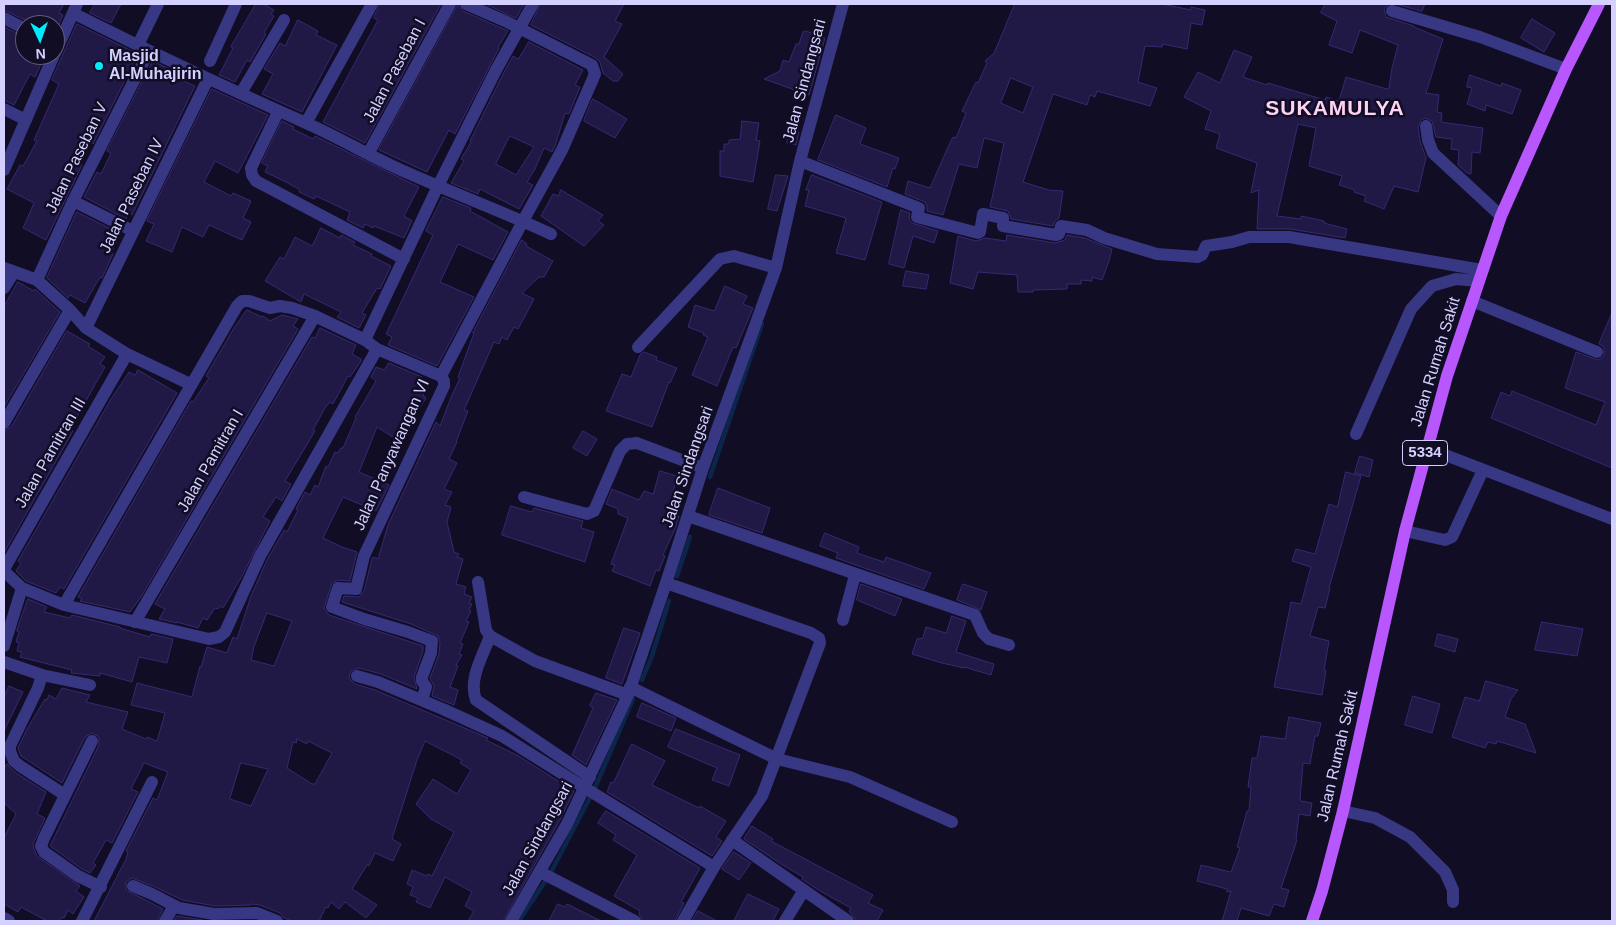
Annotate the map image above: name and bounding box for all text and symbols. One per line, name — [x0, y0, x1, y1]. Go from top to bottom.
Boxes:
north arrow — [15, 15, 65, 65]
street label: Jalan Paseban I — [360, 16, 430, 126]
street label: Jalan Sindangsari — [779, 17, 831, 145]
text: N — [35, 46, 46, 62]
place label: Masjid Al-Muhajirin — [109, 47, 201, 85]
marker: Masjid Al-Muhajirin — [93, 60, 105, 72]
district label: SUKAMULYA — [1264, 96, 1406, 122]
street label: Jalan Paseban V — [42, 99, 112, 217]
street label: Jalan Paseban IV — [96, 135, 168, 257]
street label: Jalan Rumah Sakit — [1407, 295, 1465, 429]
street label: Jalan Panyawangan VI — [350, 376, 434, 534]
street label: Jalan Pamitran III — [12, 394, 90, 512]
street label: Jalan Sindangsari — [658, 404, 718, 530]
street label: Jalan Pamitran I — [174, 406, 248, 516]
road number: 5334 — [1402, 440, 1448, 466]
street label: Jalan Rumah Sakit — [1314, 688, 1362, 824]
street label: Jalan Sindangsari — [499, 779, 577, 899]

